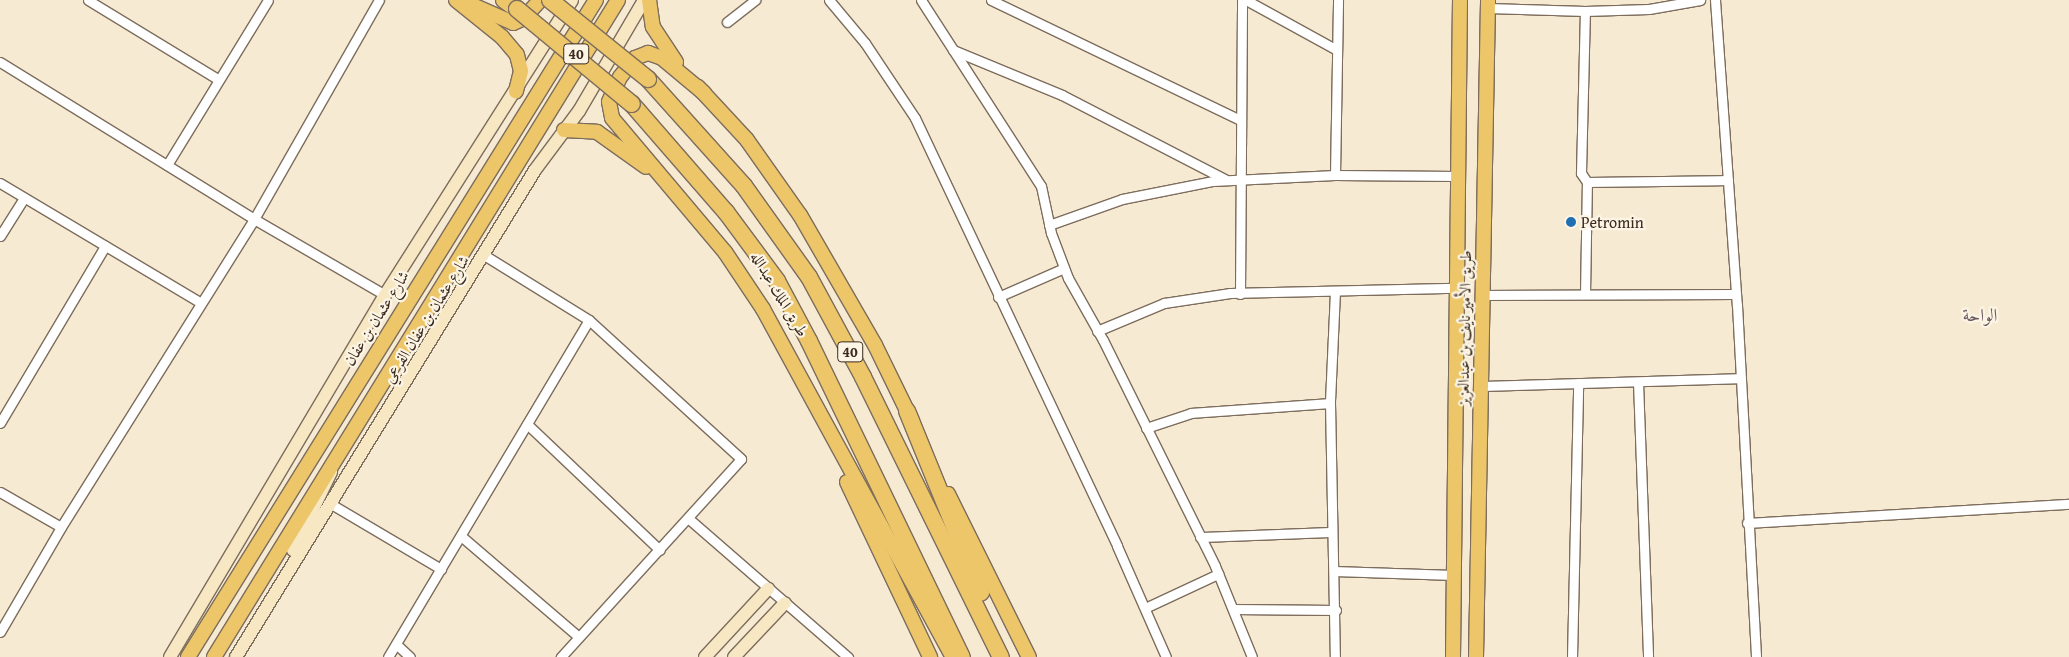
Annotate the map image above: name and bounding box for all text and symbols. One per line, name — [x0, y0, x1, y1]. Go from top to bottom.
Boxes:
road number: 40 — [562, 42, 590, 66]
place label: Petromin — [1581, 212, 1644, 232]
marker: Petromin — [1565, 216, 1577, 228]
street label: طريق الملك عبدالله — [747, 248, 813, 340]
street label: طريق الأمير نايف بن عبدالعزيز — [1453, 250, 1475, 406]
street label: شارع عثمان بن عفان الفرعي — [379, 252, 473, 386]
street label: شارع عثمان بن عفان — [339, 267, 413, 369]
district label: الواحة — [1963, 304, 1997, 326]
road number: 40 — [836, 340, 864, 364]

